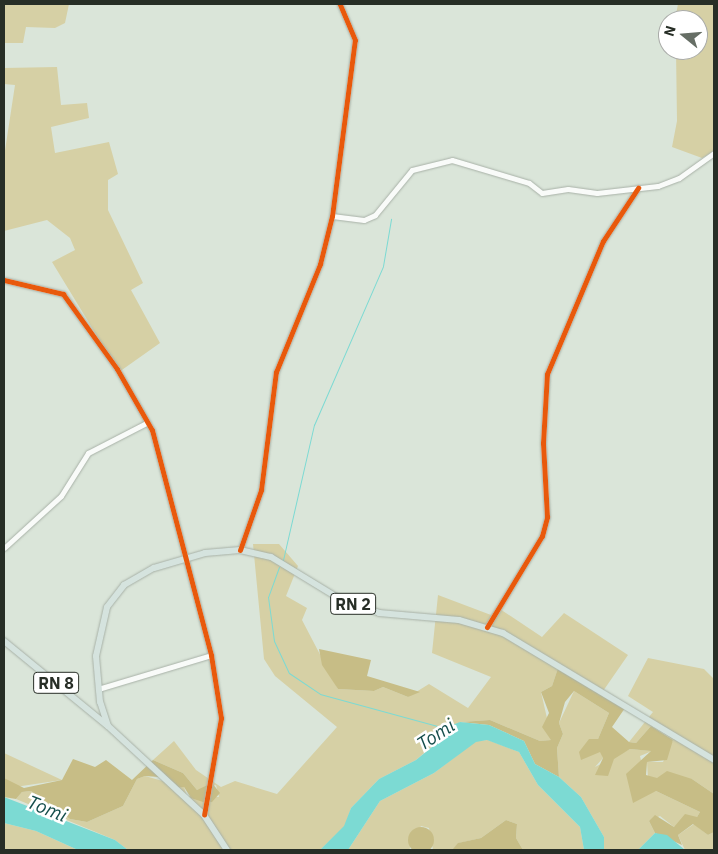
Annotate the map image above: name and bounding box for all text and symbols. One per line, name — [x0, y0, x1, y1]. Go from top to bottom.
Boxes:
north arrow — [658, 10, 708, 60]
text: N — [660, 23, 680, 38]
road number: RN 2 — [329, 590, 377, 618]
road number: RN 8 — [32, 670, 80, 696]
water label: Tomi — [413, 714, 459, 756]
water label: Tomi — [24, 791, 70, 827]

